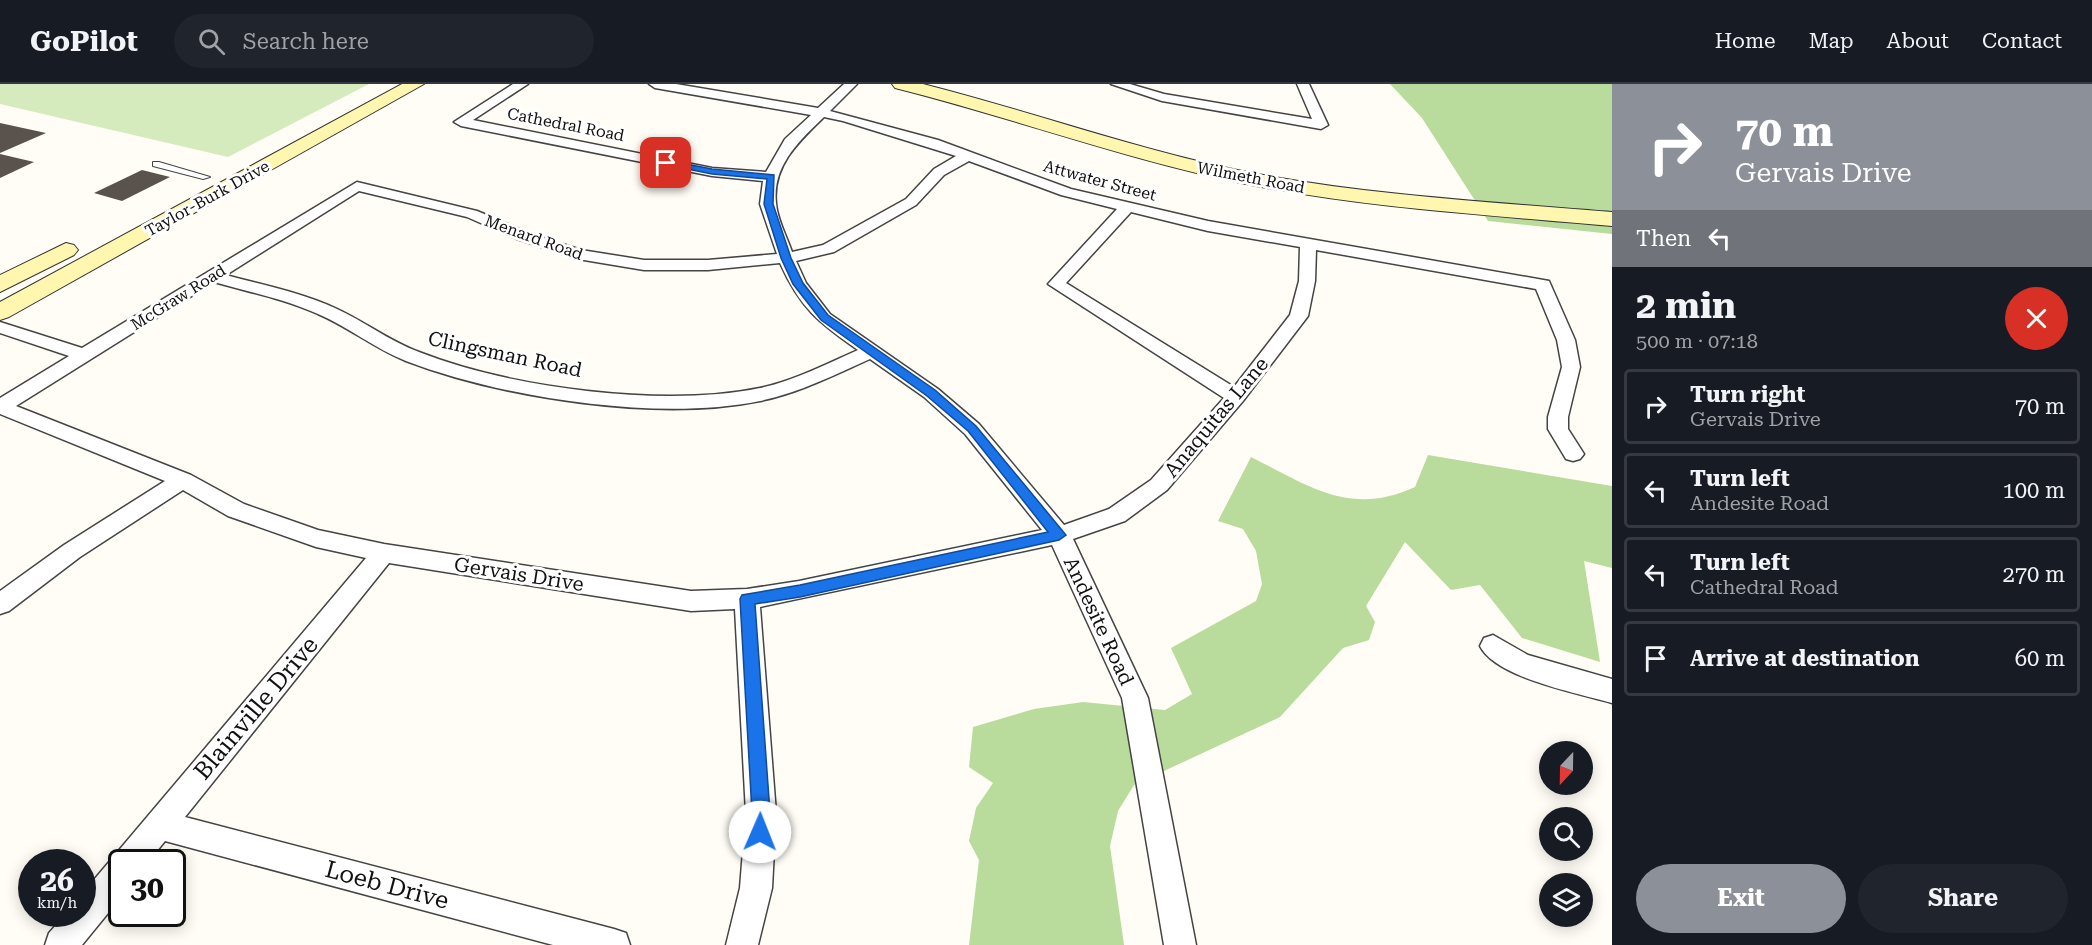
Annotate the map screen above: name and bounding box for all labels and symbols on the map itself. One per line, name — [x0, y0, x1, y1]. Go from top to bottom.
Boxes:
street label: Cathedral Road — [506, 104, 626, 145]
pin — [640, 137, 691, 188]
street label: Taylor-Burk Drive — [142, 156, 273, 240]
street label: Attwater Street — [1041, 156, 1158, 205]
street label: Wilmeth Road — [1195, 158, 1306, 197]
street label: Menard Road — [482, 211, 585, 264]
street label: McGraw Road — [127, 261, 229, 334]
street label: Clingsman Road — [426, 326, 584, 382]
street label: Anaquitas Lane — [1159, 352, 1273, 482]
street label: Gervais Drive — [453, 552, 586, 596]
street label: Andesite Road — [1059, 553, 1139, 689]
street label: Blainville Drive — [188, 631, 324, 785]
north arrow — [1539, 741, 1593, 795]
position arrow — [728, 800, 792, 864]
speed limit sign: 30 — [108, 849, 186, 927]
street label: Loeb Drive — [322, 855, 452, 915]

